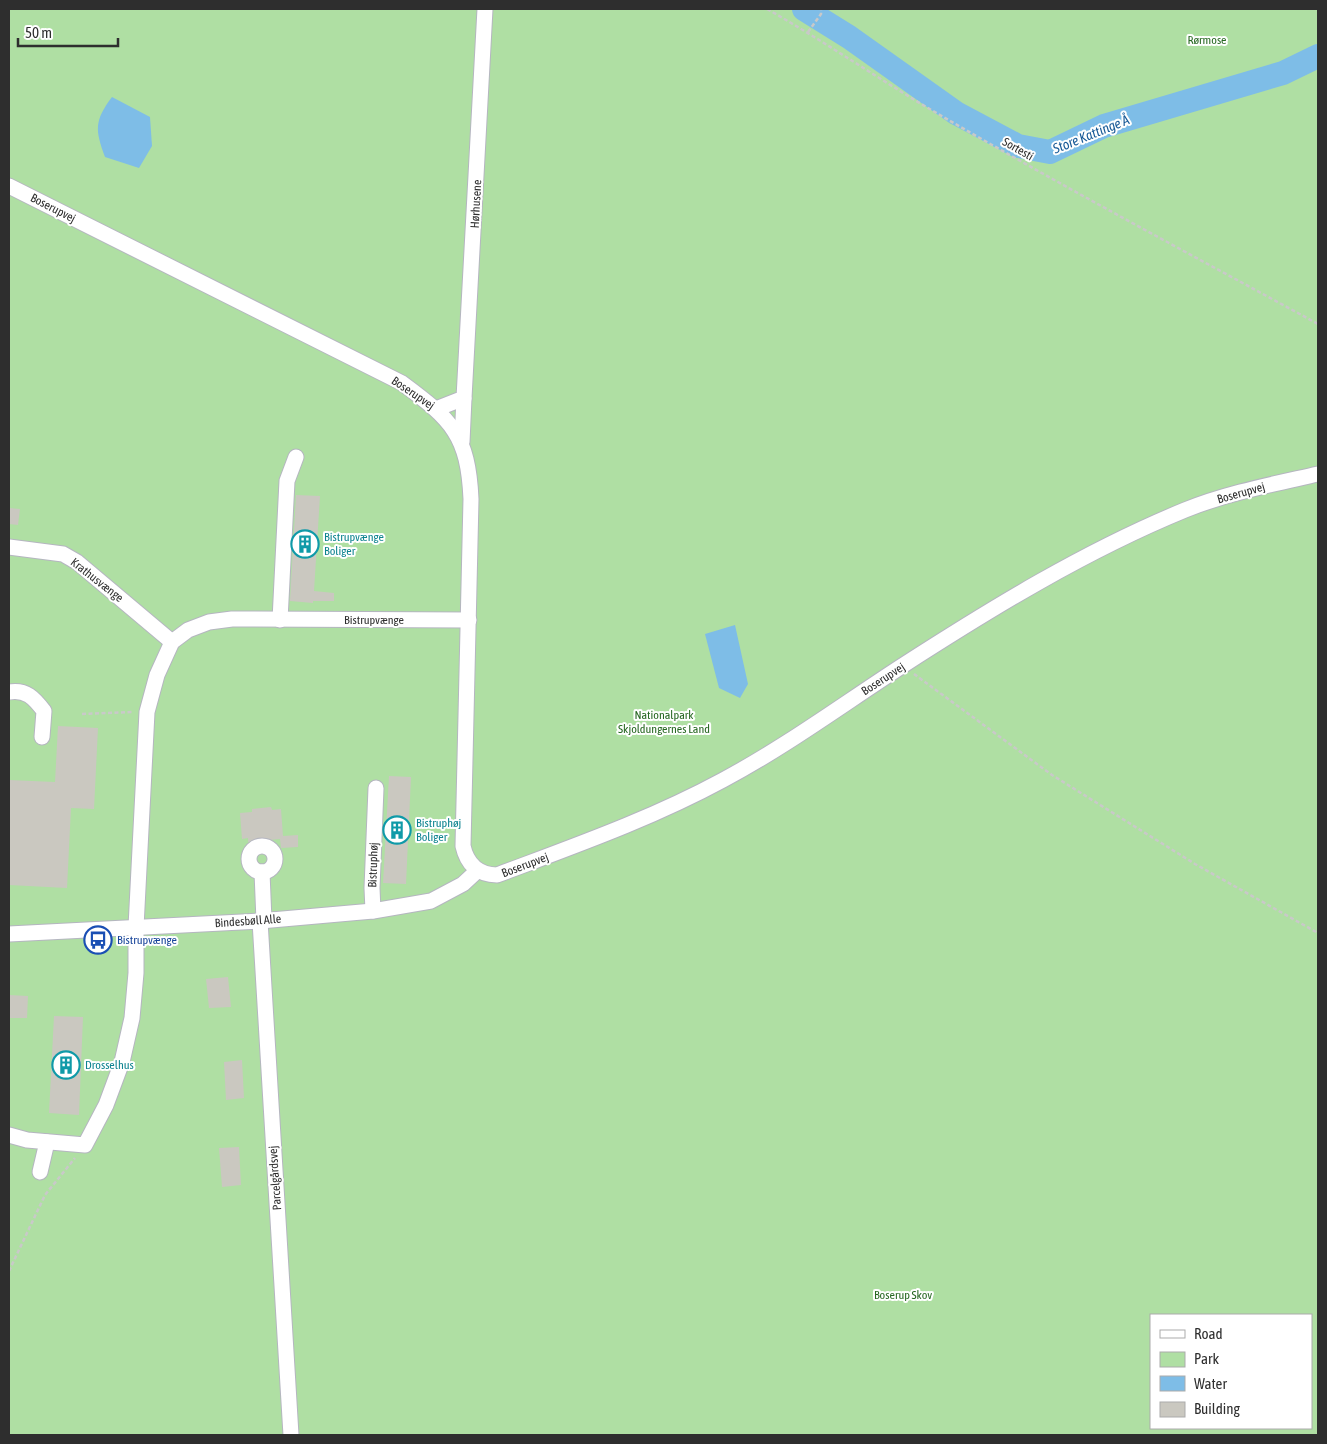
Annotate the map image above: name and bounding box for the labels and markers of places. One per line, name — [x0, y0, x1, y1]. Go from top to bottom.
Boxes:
building icon: Bistrupvænge Boliger — [290, 529, 320, 559]
place label: Bistrupvænge Boliger — [324, 530, 384, 558]
building icon: Bistruphøj Boliger — [382, 815, 412, 845]
place label: Bistruphøj Boliger — [416, 816, 461, 844]
bus stop icon: Bistrupvænge — [83, 925, 113, 955]
place label: Bistrupvænge — [117, 933, 177, 947]
building icon: Drosselhus — [51, 1050, 81, 1080]
place label: Drosselhus — [85, 1058, 134, 1072]

